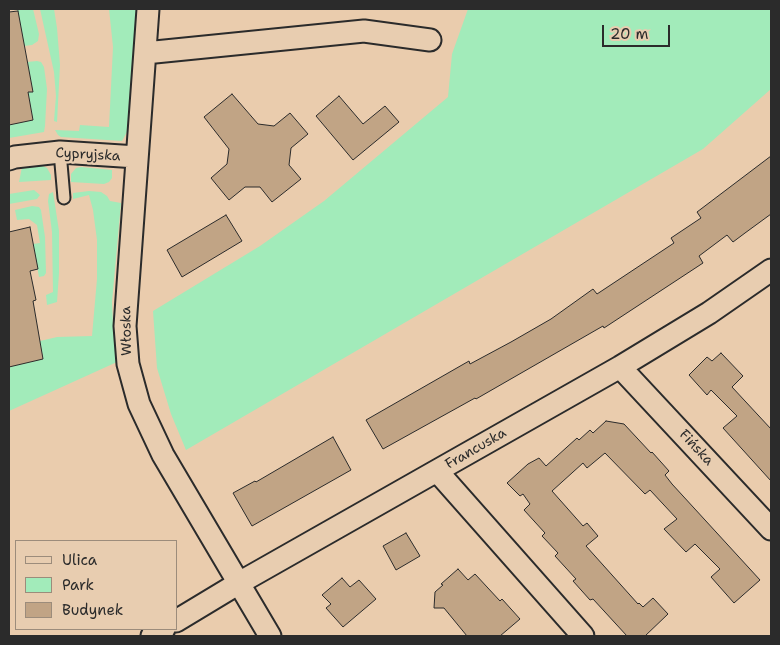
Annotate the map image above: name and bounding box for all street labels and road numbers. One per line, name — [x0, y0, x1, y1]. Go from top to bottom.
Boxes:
street label: Cypryjska — [55, 145, 121, 165]
street label: Włoska — [118, 306, 136, 356]
street label: Francuska — [442, 425, 510, 473]
street label: Fińska — [675, 427, 717, 469]

